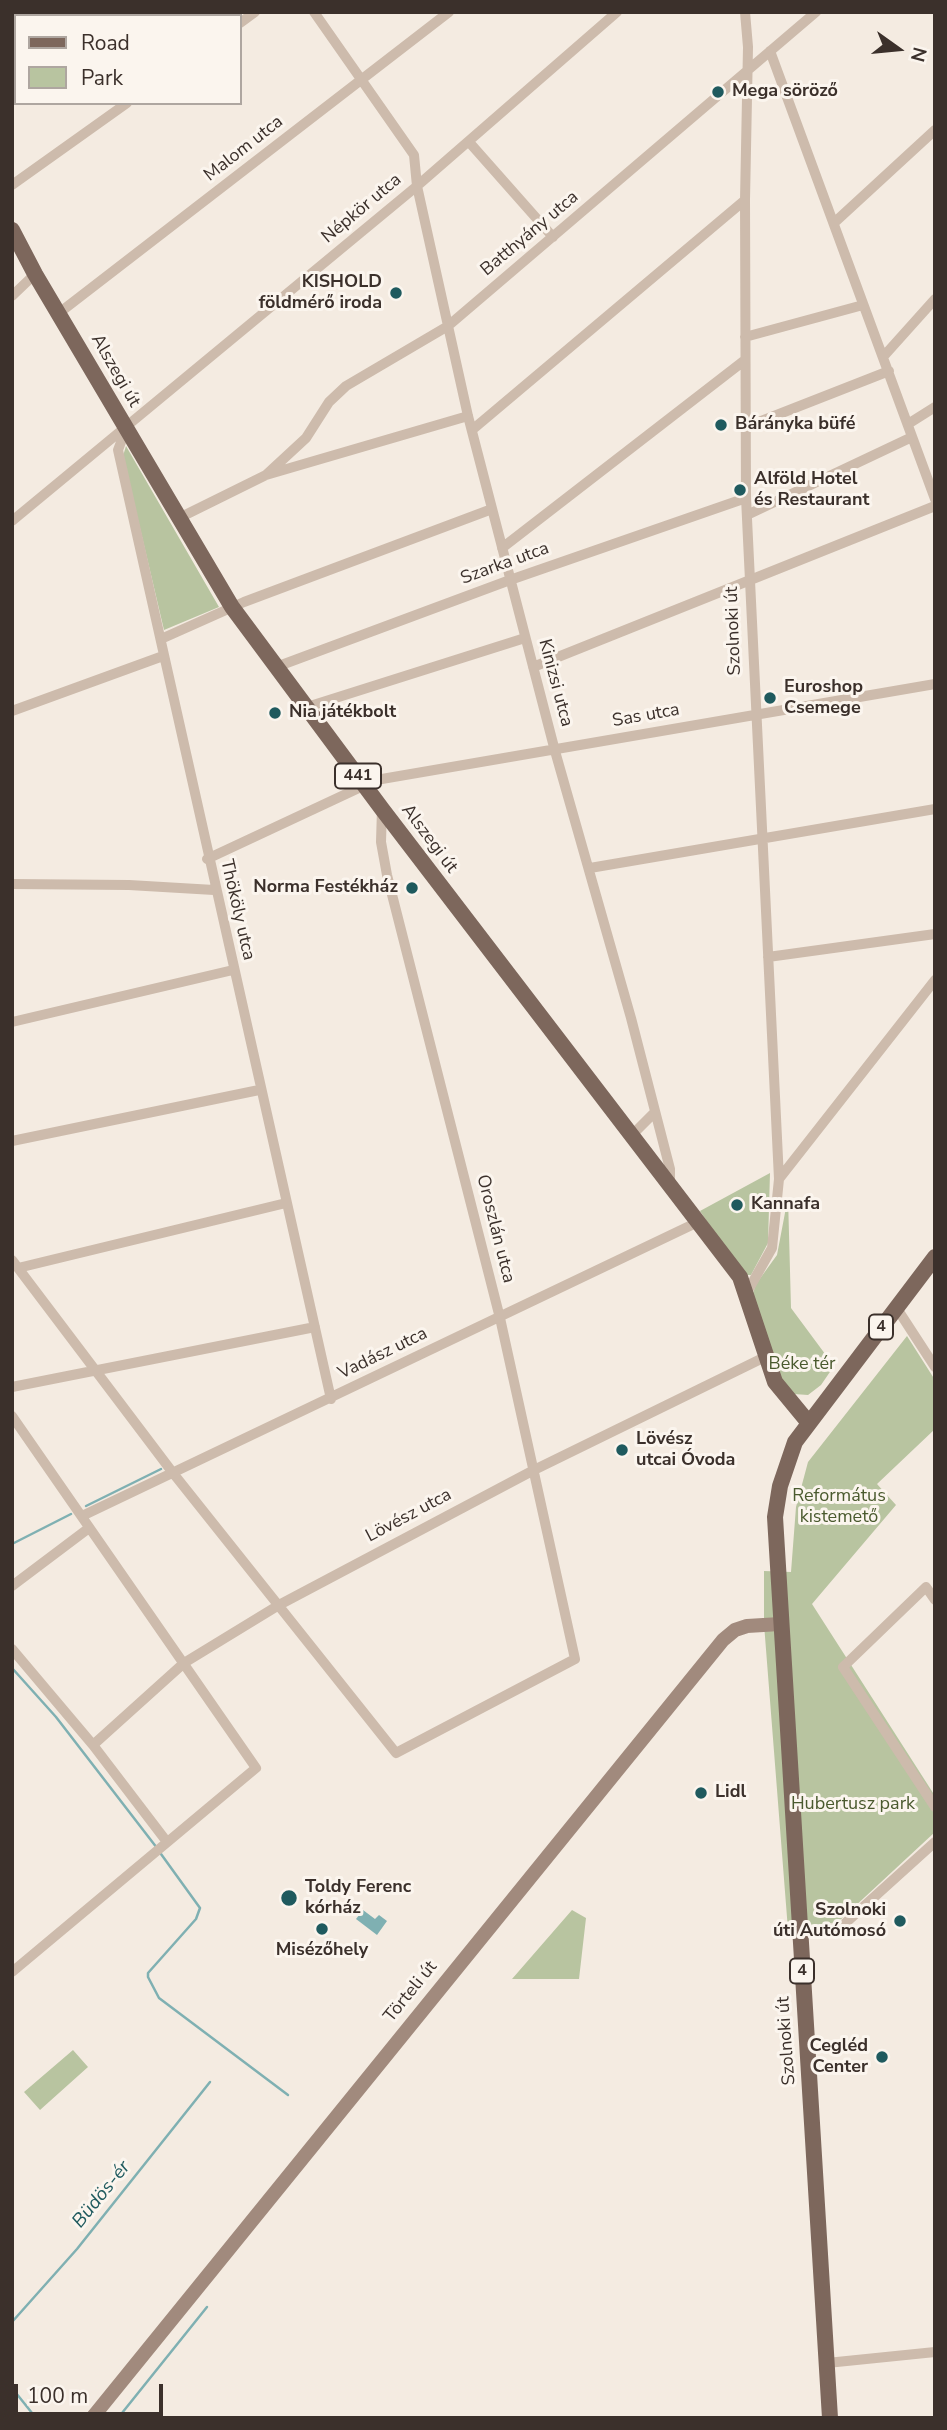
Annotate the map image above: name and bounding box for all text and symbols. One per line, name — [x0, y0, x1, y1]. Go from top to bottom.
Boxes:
legend — [14, 14, 242, 105]
north arrow — [863, 14, 933, 84]
text: Road — [81, 29, 130, 57]
text: N — [904, 44, 933, 65]
text: Park — [81, 64, 123, 92]
place label: Mega söröző — [732, 81, 838, 103]
marker: Mega söröző — [710, 84, 726, 100]
street label: Malom utca — [200, 111, 288, 187]
street label: Népkör utca — [318, 169, 406, 249]
street label: Batthyány utca — [477, 187, 583, 281]
place label: KISHOLD földmérő iroda — [259, 272, 382, 314]
marker: KISHOLD földmérő iroda — [388, 285, 404, 301]
street label: Alszegi út — [86, 331, 144, 411]
place label: Bárányka büfé — [735, 414, 856, 436]
marker: Bárányka büfé — [713, 417, 729, 433]
place label: Alföld Hotel és Restaurant — [754, 469, 869, 512]
marker: Alföld Hotel és Restaurant — [732, 482, 748, 498]
street label: Szarka utca — [458, 538, 552, 590]
street label: Szolnoki út — [722, 586, 746, 676]
street label: Kinizsi utca — [533, 637, 577, 729]
place label: Euroshop Csemege — [784, 677, 863, 720]
marker: Euroshop Csemege — [762, 690, 778, 706]
street label: Sas utca — [611, 699, 681, 733]
place label: Nia játékbolt — [289, 702, 396, 724]
marker: Nia játékbolt — [267, 705, 283, 721]
road number: 441 — [335, 764, 381, 789]
street label: Alszegi út — [396, 800, 462, 878]
street label: Thököly utca — [215, 857, 259, 963]
place label: Norma Festékház — [253, 877, 398, 899]
marker: Norma Festékház — [404, 880, 420, 896]
street label: Oroszlán utca — [471, 1173, 519, 1285]
place label: Kannafa — [751, 1194, 820, 1216]
marker: Kannafa — [729, 1197, 745, 1213]
road number: 4 — [869, 1315, 893, 1340]
street label: Vadász utca — [335, 1323, 431, 1385]
park label: Béke tér — [769, 1354, 835, 1376]
place label: Lövész utcai Óvoda — [636, 1429, 735, 1472]
marker: Lövész utcai Óvoda — [614, 1442, 630, 1458]
street label: Lövész utca — [362, 1484, 456, 1548]
park label: Református kistemető — [792, 1486, 886, 1528]
place label: Lidl — [715, 1782, 746, 1804]
marker: Lidl — [693, 1785, 709, 1801]
park label: Hubertusz park — [791, 1794, 915, 1816]
place label: Toldy Ferenc kórház — [305, 1877, 411, 1920]
marker: Toldy Ferenc kórház — [279, 1888, 299, 1908]
place label: Szolnoki úti Autómosó — [773, 1900, 886, 1942]
marker: Szolnoki úti Autómosó — [892, 1913, 908, 1929]
marker: Misézőhely — [314, 1921, 330, 1937]
place label: Misézőhely — [276, 1940, 368, 1962]
street label: Törteli út — [380, 1957, 442, 2027]
road number: 4 — [790, 1958, 814, 1983]
street label: Szolnoki út — [773, 1996, 801, 2086]
place label: Cegléd Center — [810, 2036, 868, 2078]
marker: Cegléd Center — [874, 2049, 890, 2065]
water label: Büdös-ér — [68, 2157, 136, 2233]
scale bar — [18, 2370, 166, 2414]
text: 100 m — [27, 2382, 88, 2410]

